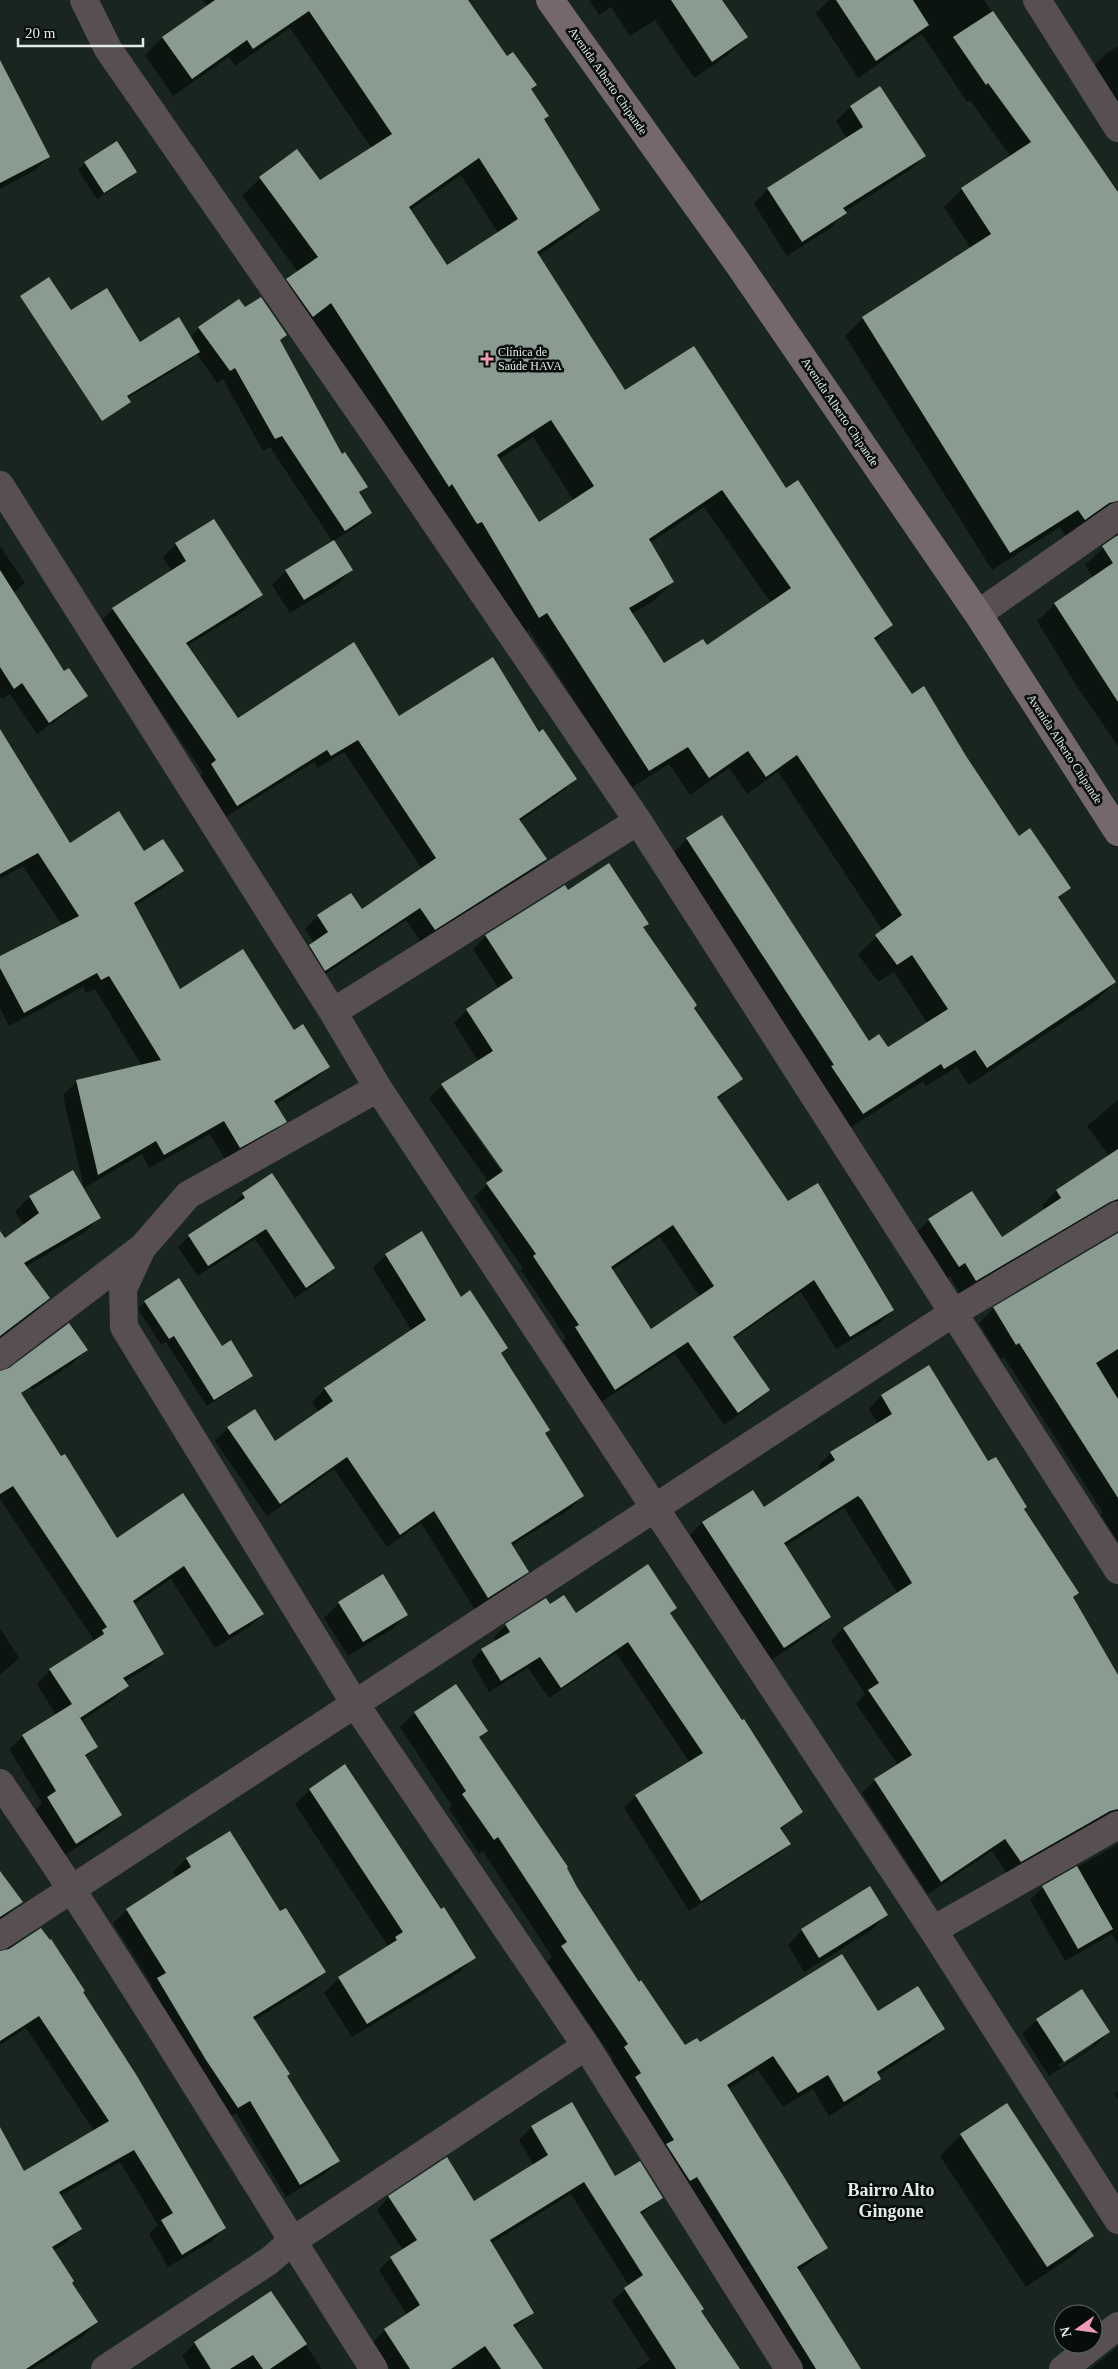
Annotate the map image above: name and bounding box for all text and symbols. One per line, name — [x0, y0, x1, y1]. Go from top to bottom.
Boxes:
scale bar — [18, 15, 142, 47]
text: 20 m — [25, 25, 56, 41]
street label: Avenida Alberto Chipande — [566, 25, 650, 137]
place label: Clínica de Saúde HAVA — [498, 345, 562, 373]
marker: Clínica de Saúde HAVA — [480, 352, 494, 366]
street label: Avenida Alberto Chipande — [798, 355, 882, 469]
street label: Avenida Alberto Chipande — [1024, 692, 1106, 806]
district label: Bairro Alto Gingone — [847, 2180, 935, 2221]
north arrow — [1053, 2304, 1103, 2354]
text: N — [1057, 2325, 1074, 2339]

